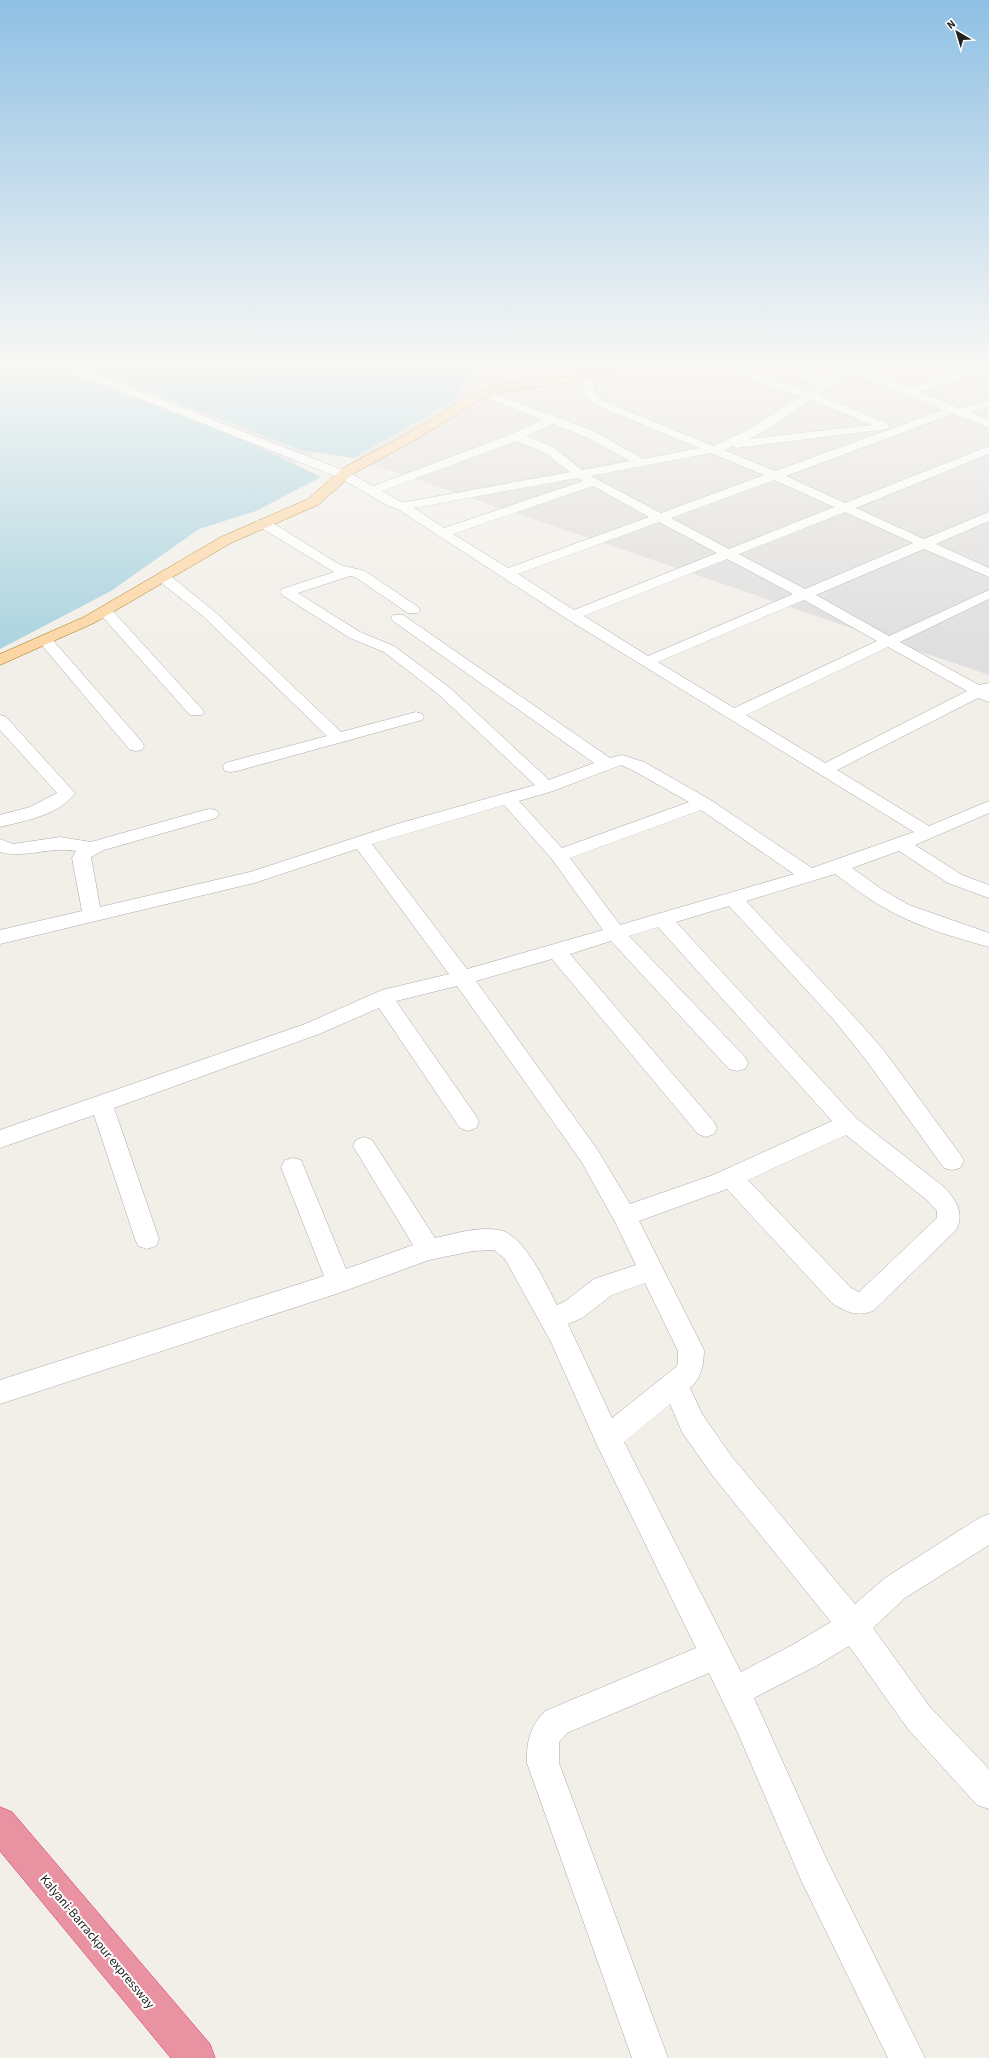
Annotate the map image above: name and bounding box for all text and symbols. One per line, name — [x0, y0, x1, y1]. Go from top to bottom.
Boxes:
north arrow — [937, 12, 977, 52]
text: N — [944, 16, 959, 33]
street label: Kalyani-Barrackpur expressway — [36, 1871, 159, 2013]

